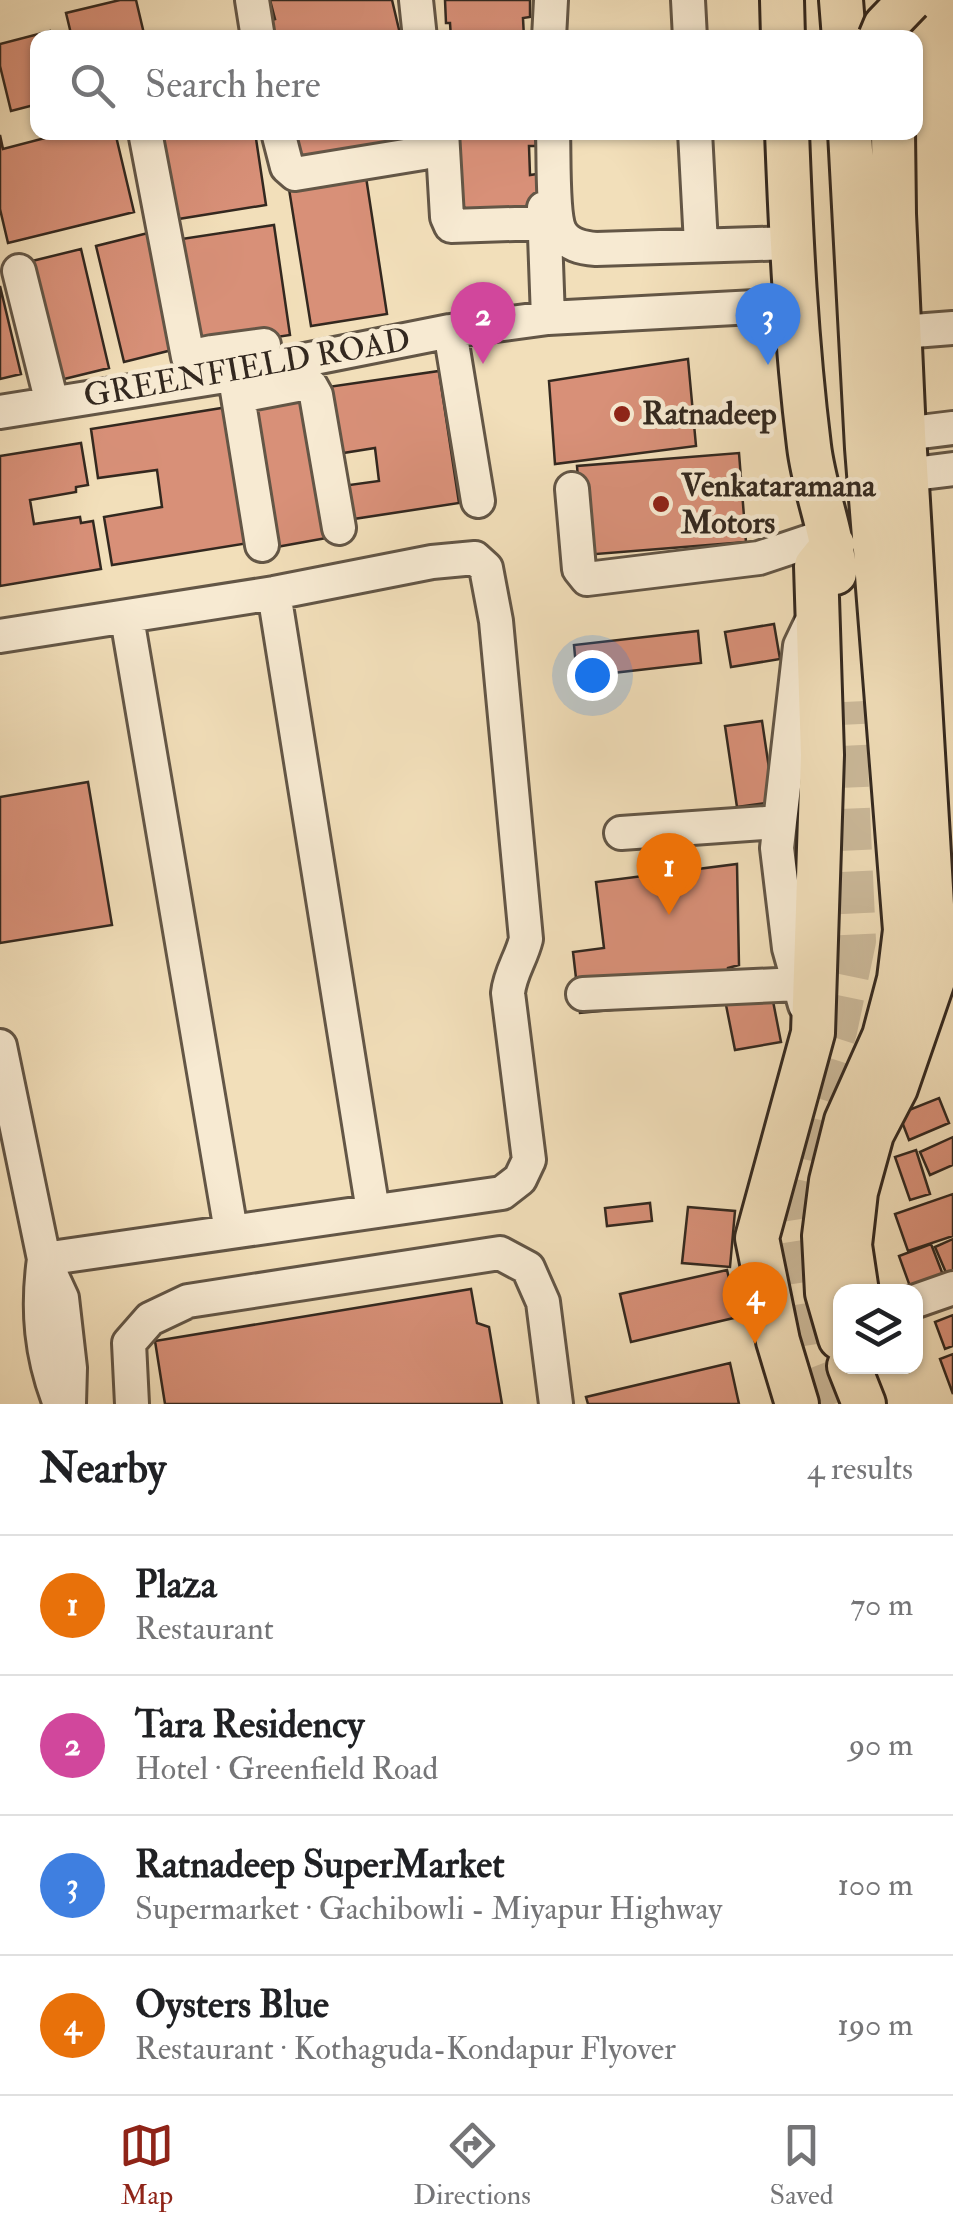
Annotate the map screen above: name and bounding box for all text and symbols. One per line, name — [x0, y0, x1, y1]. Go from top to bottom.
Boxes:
search box — [30, 30, 923, 140]
icon: search — [65, 58, 120, 113]
text: Search here — [145, 61, 321, 109]
pin: 2 — [450, 282, 516, 364]
pin: 3 — [736, 282, 800, 365]
street label: GREENFIELD ROAD — [81, 320, 413, 416]
place label: Ratnadeep — [642, 394, 777, 434]
marker: Ratnadeep — [611, 403, 633, 425]
place label: Venkataramana Motors — [680, 466, 876, 543]
marker: Venkataramana Motors — [650, 493, 672, 515]
your location — [567, 650, 618, 701]
pin: 1 — [636, 832, 702, 915]
pin: 4 — [722, 1262, 788, 1344]
map controls — [833, 1284, 923, 1374]
button: layers — [833, 1284, 923, 1374]
text: Nearby — [40, 1443, 166, 1495]
text: 4 results — [807, 1449, 913, 1489]
text: Plaza — [135, 1561, 217, 1609]
text: 1 — [67, 1585, 78, 1625]
text: 70 m — [850, 1585, 913, 1625]
text: Restaurant — [135, 1609, 274, 1649]
text: Tara Residency — [135, 1701, 364, 1749]
text: 2 — [64, 1725, 81, 1765]
text: 90 m — [849, 1725, 913, 1765]
text: Hotel · Greenfield Road — [135, 1749, 438, 1789]
text: Ratnadeep SuperMarket — [135, 1841, 505, 1889]
text: 3 — [66, 1865, 79, 1905]
text: 100 m — [837, 1865, 913, 1905]
text: Supermarket · Gachibowli - Miyapur Highway — [135, 1889, 722, 1929]
text: Oysters Blue — [135, 1981, 329, 2029]
text: 4 — [64, 2005, 81, 2045]
text: 190 m — [837, 2005, 913, 2045]
text: Restaurant · Kothaguda-Kondapur Flyover — [135, 2029, 676, 2069]
tab: Map — [119, 2118, 174, 2213]
tab: Directions — [413, 2118, 531, 2213]
tab: Saved — [770, 2118, 834, 2213]

